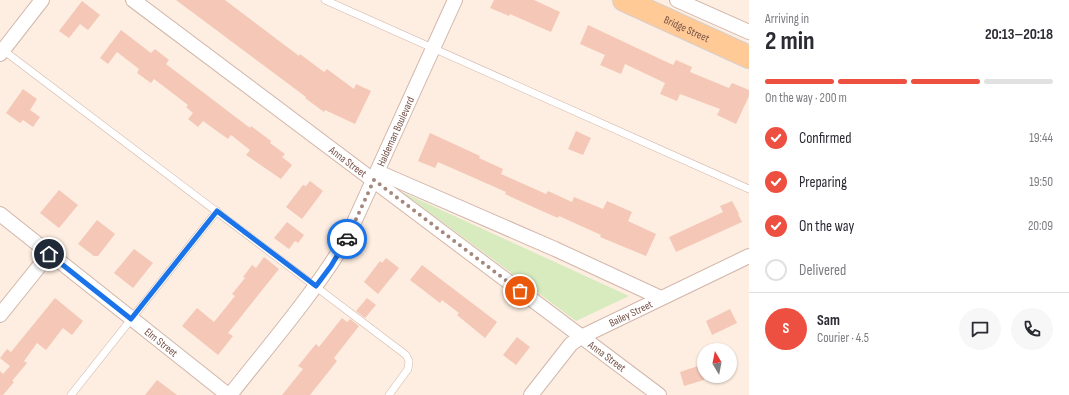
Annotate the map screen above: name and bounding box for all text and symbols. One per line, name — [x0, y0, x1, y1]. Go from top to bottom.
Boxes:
text: Arriving in — [765, 11, 809, 27]
street label: Bridge Street — [662, 13, 712, 45]
text: 20:13–20:18 — [985, 25, 1053, 44]
text: 2 min — [765, 26, 815, 57]
text: On the way · 200 m — [765, 90, 847, 106]
street label: Haldeman Boulevard — [374, 94, 417, 168]
icon: check — [765, 127, 787, 149]
text: Confirmed — [799, 129, 852, 148]
text: 19:44 — [1029, 130, 1053, 146]
street label: Anna Street — [326, 143, 370, 180]
icon: check — [765, 171, 787, 193]
text: Preparing — [799, 173, 847, 192]
text: 19:50 — [1029, 174, 1053, 190]
icon: check — [765, 215, 787, 237]
text: On the way — [799, 217, 854, 236]
text: 20:09 — [1028, 218, 1053, 234]
courier — [327, 219, 367, 259]
icon: car — [336, 228, 358, 250]
pin — [32, 237, 66, 271]
icon: home — [38, 243, 60, 265]
text: Delivered — [799, 261, 846, 280]
pin — [503, 274, 537, 308]
icon: bag — [509, 280, 531, 302]
street label: Bailey Street — [607, 297, 655, 329]
button: chat — [959, 308, 1001, 350]
button: phone — [1011, 308, 1053, 350]
text: Sam — [817, 311, 840, 330]
text: S — [783, 319, 789, 338]
street label: Elm Street — [142, 325, 181, 360]
text: Courier · 4.5 — [817, 330, 869, 346]
street label: Anna Street — [585, 337, 629, 375]
north arrow — [697, 343, 737, 383]
map controls — [697, 343, 737, 383]

